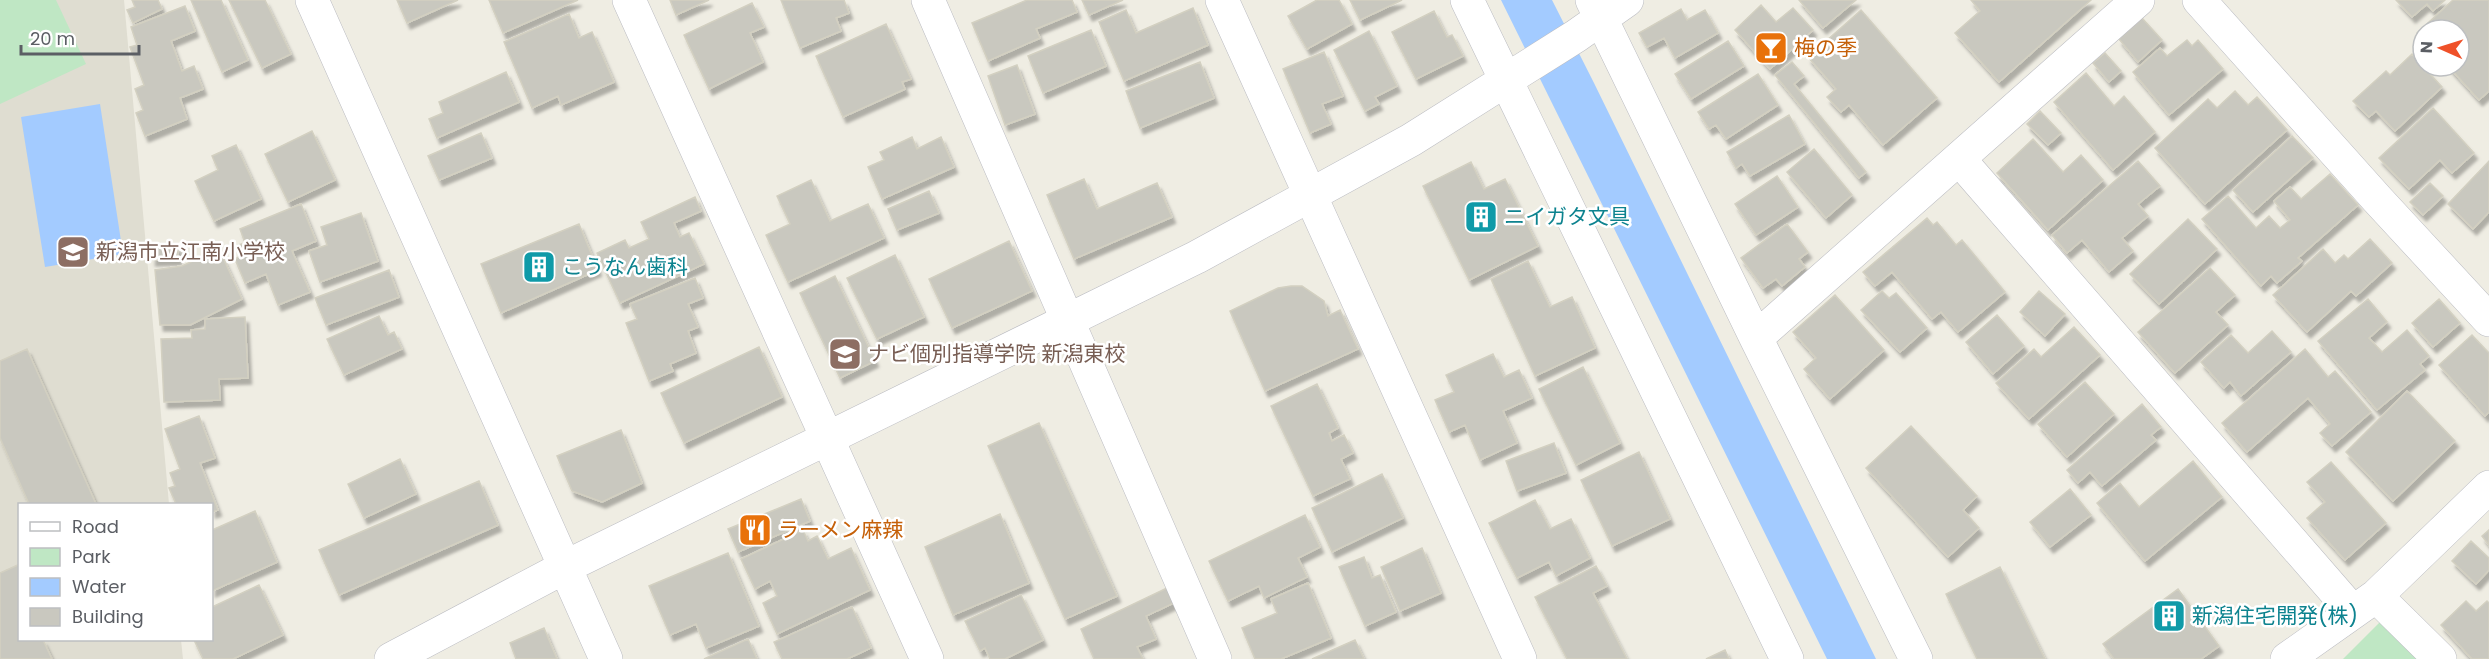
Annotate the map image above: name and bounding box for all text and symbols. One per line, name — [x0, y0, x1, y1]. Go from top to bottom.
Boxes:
scale bar — [21, 18, 140, 56]
north arrow — [2411, 18, 2471, 78]
text: 20 m — [30, 26, 75, 51]
bar icon: 梅の季 — [1753, 30, 1789, 66]
place label: 梅の季 — [1794, 33, 1857, 62]
text: N — [2415, 41, 2438, 54]
building icon: ニイガタ文具 — [1463, 199, 1499, 235]
place label: ニイガタ文具 — [1504, 202, 1630, 231]
school or university icon: 新潟市立江南小学校 — [55, 234, 91, 270]
place label: 新潟市立江南小学校 — [96, 237, 285, 266]
building icon: こうなん歯科 — [521, 249, 557, 285]
place label: こうなん歯科 — [562, 252, 688, 281]
school or university icon: ナビ個別指導学院 新潟東校 — [827, 336, 863, 372]
place label: ナビ個別指導学院 新潟東校 — [868, 339, 1126, 368]
legend — [18, 503, 213, 641]
restaurant icon: ラーメン麻辣 — [737, 512, 773, 548]
text: Road — [72, 514, 119, 539]
place label: ラーメン麻辣 — [778, 515, 903, 544]
text: Park — [72, 544, 111, 569]
text: Water — [72, 574, 126, 599]
building icon: 新潟住宅開発(株) — [2151, 598, 2187, 634]
place label: 新潟住宅開発(株) — [2192, 601, 2358, 630]
text: Building — [72, 604, 144, 629]

